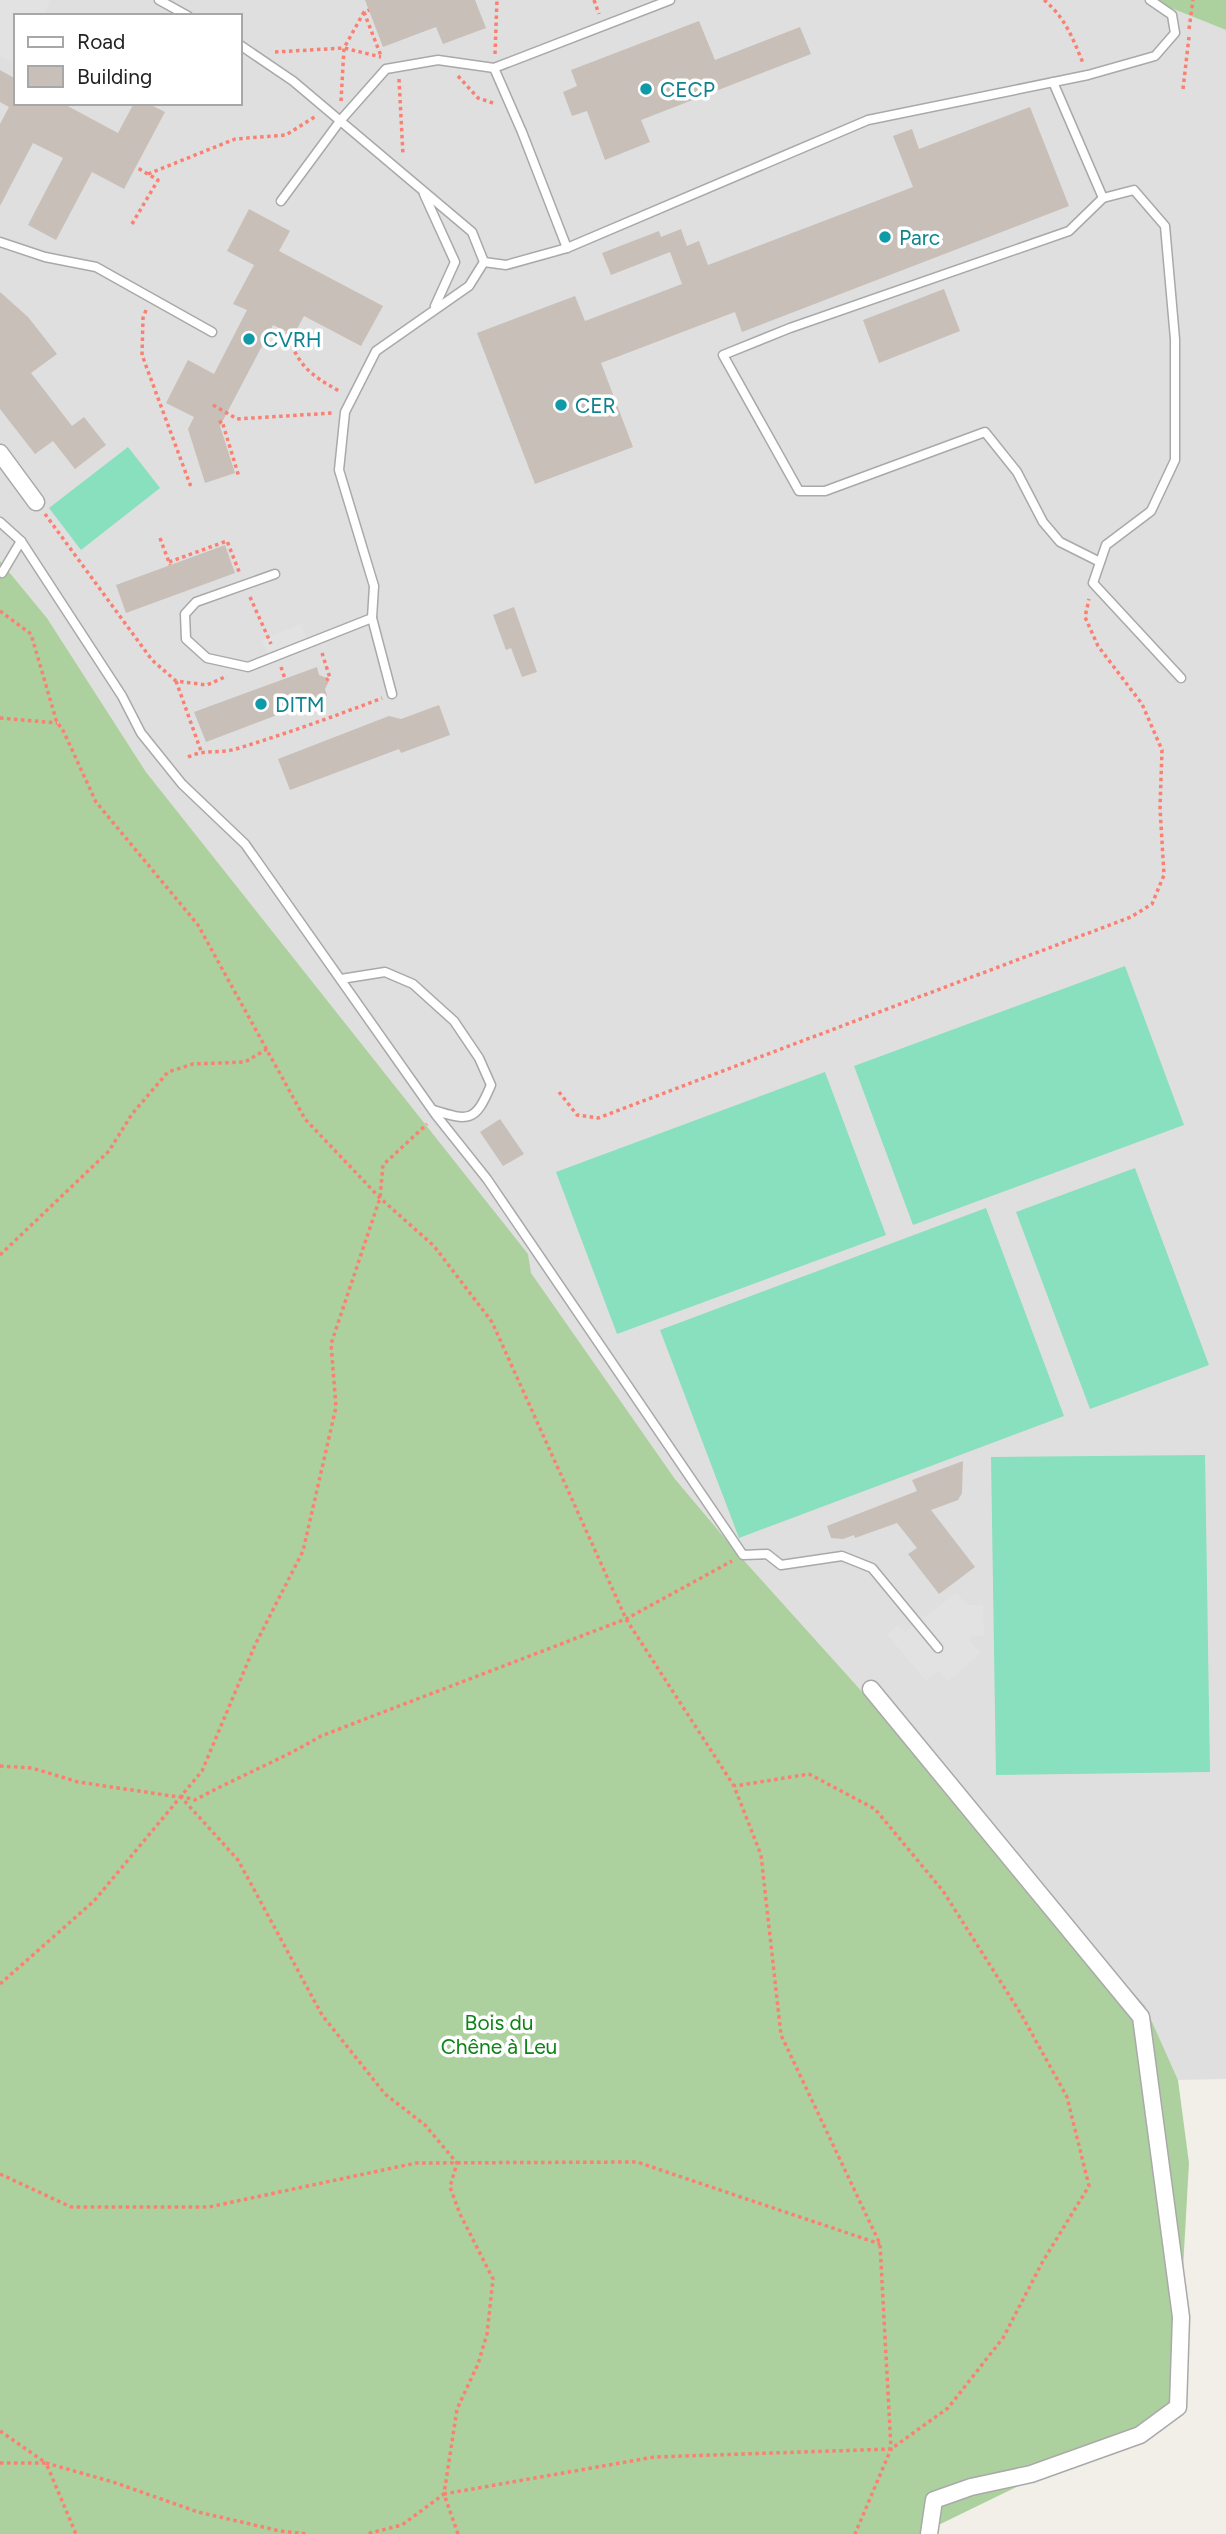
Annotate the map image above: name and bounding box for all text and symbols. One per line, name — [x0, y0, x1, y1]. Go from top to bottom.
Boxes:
legend — [14, 14, 242, 105]
text: Road — [77, 29, 125, 54]
text: Building — [77, 64, 152, 89]
place label: CECP — [660, 77, 715, 102]
marker: CECP — [638, 81, 654, 97]
place label: Parc — [899, 225, 940, 250]
marker: Parc — [877, 229, 893, 245]
place label: CVRH — [263, 327, 322, 352]
marker: CVRH — [241, 331, 257, 347]
place label: CER — [575, 393, 616, 418]
marker: CER — [553, 397, 569, 413]
place label: DITM — [275, 692, 325, 717]
marker: DITM — [253, 696, 269, 712]
park label: Bois du Chêne à Leu — [441, 2010, 557, 2059]

